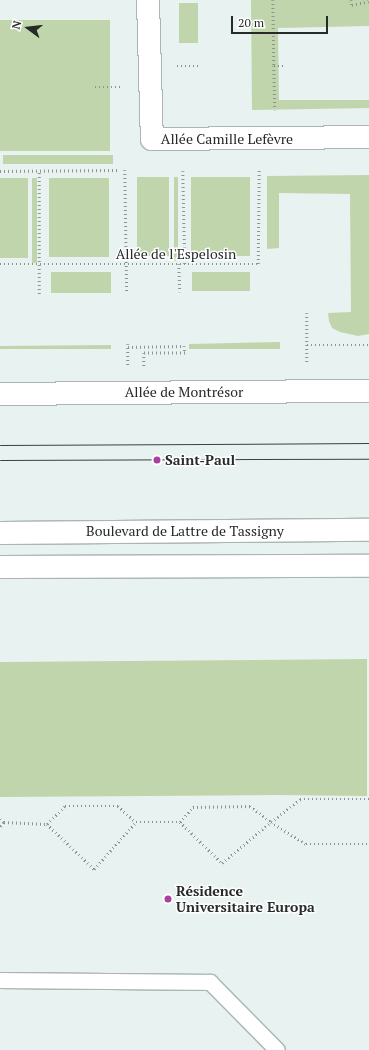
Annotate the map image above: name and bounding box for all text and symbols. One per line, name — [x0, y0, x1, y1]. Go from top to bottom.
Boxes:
north arrow — [8, 8, 48, 48]
scale bar — [233, 8, 330, 34]
text: 20 m — [238, 15, 264, 30]
text: N — [9, 19, 24, 31]
street label: Allée Camille Lefèvre — [161, 131, 293, 147]
street label: Allée de l'Espelosin — [116, 246, 236, 262]
street label: Allée de Montrésor — [125, 384, 243, 400]
place label: Saint-Paul — [165, 452, 235, 468]
marker: Saint-Paul — [152, 455, 162, 465]
street label: Boulevard de Lattre de Tassigny — [86, 523, 284, 539]
place label: Résidence Universitaire Europa — [176, 883, 315, 916]
marker: Résidence Universitaire Europa — [163, 894, 173, 904]

